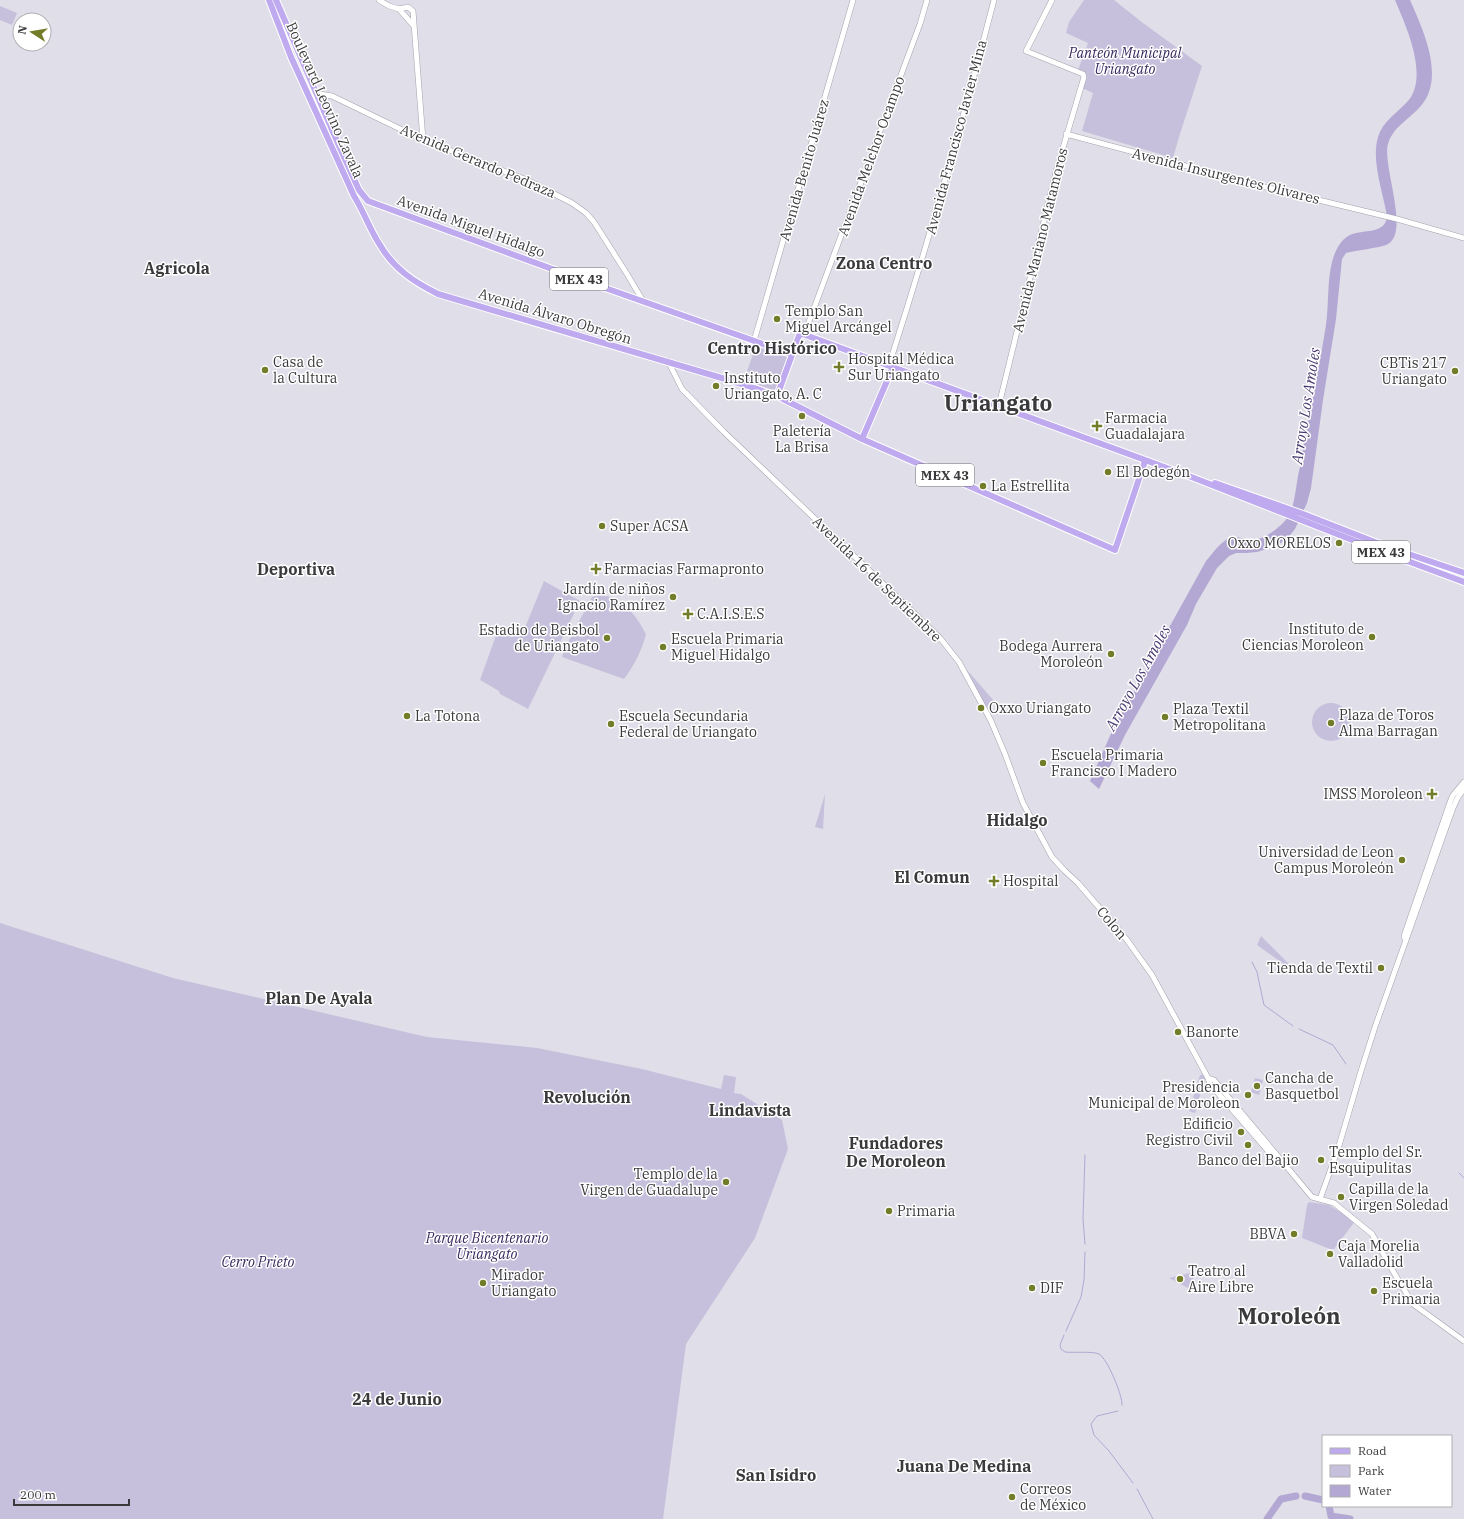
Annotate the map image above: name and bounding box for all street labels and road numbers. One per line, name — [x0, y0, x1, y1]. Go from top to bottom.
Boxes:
street label: Boulevard Leovino Zavala — [282, 19, 368, 181]
street label: Avenida Francisco Javier Mina — [921, 37, 991, 236]
street label: Avenida Melchor Ocampo — [834, 73, 908, 238]
street label: Avenida Benito Juárez — [775, 97, 833, 243]
street label: Avenida Gerardo Pedraza — [397, 120, 559, 202]
street label: Avenida Insurgentes Olivares — [1130, 144, 1322, 208]
street label: Avenida Mariano Matamoros — [1008, 146, 1072, 334]
street label: Avenida Miguel Hidalgo — [395, 191, 547, 261]
road number: MEX 43 — [550, 268, 608, 290]
street label: Avenida Álvaro Obregón — [476, 283, 634, 348]
road number: MEX 43 — [916, 464, 974, 486]
street label: Avenida 16 de Septiembre — [809, 513, 945, 645]
road number: MEX 43 — [1352, 541, 1410, 563]
street label: Colon — [1093, 903, 1131, 943]

